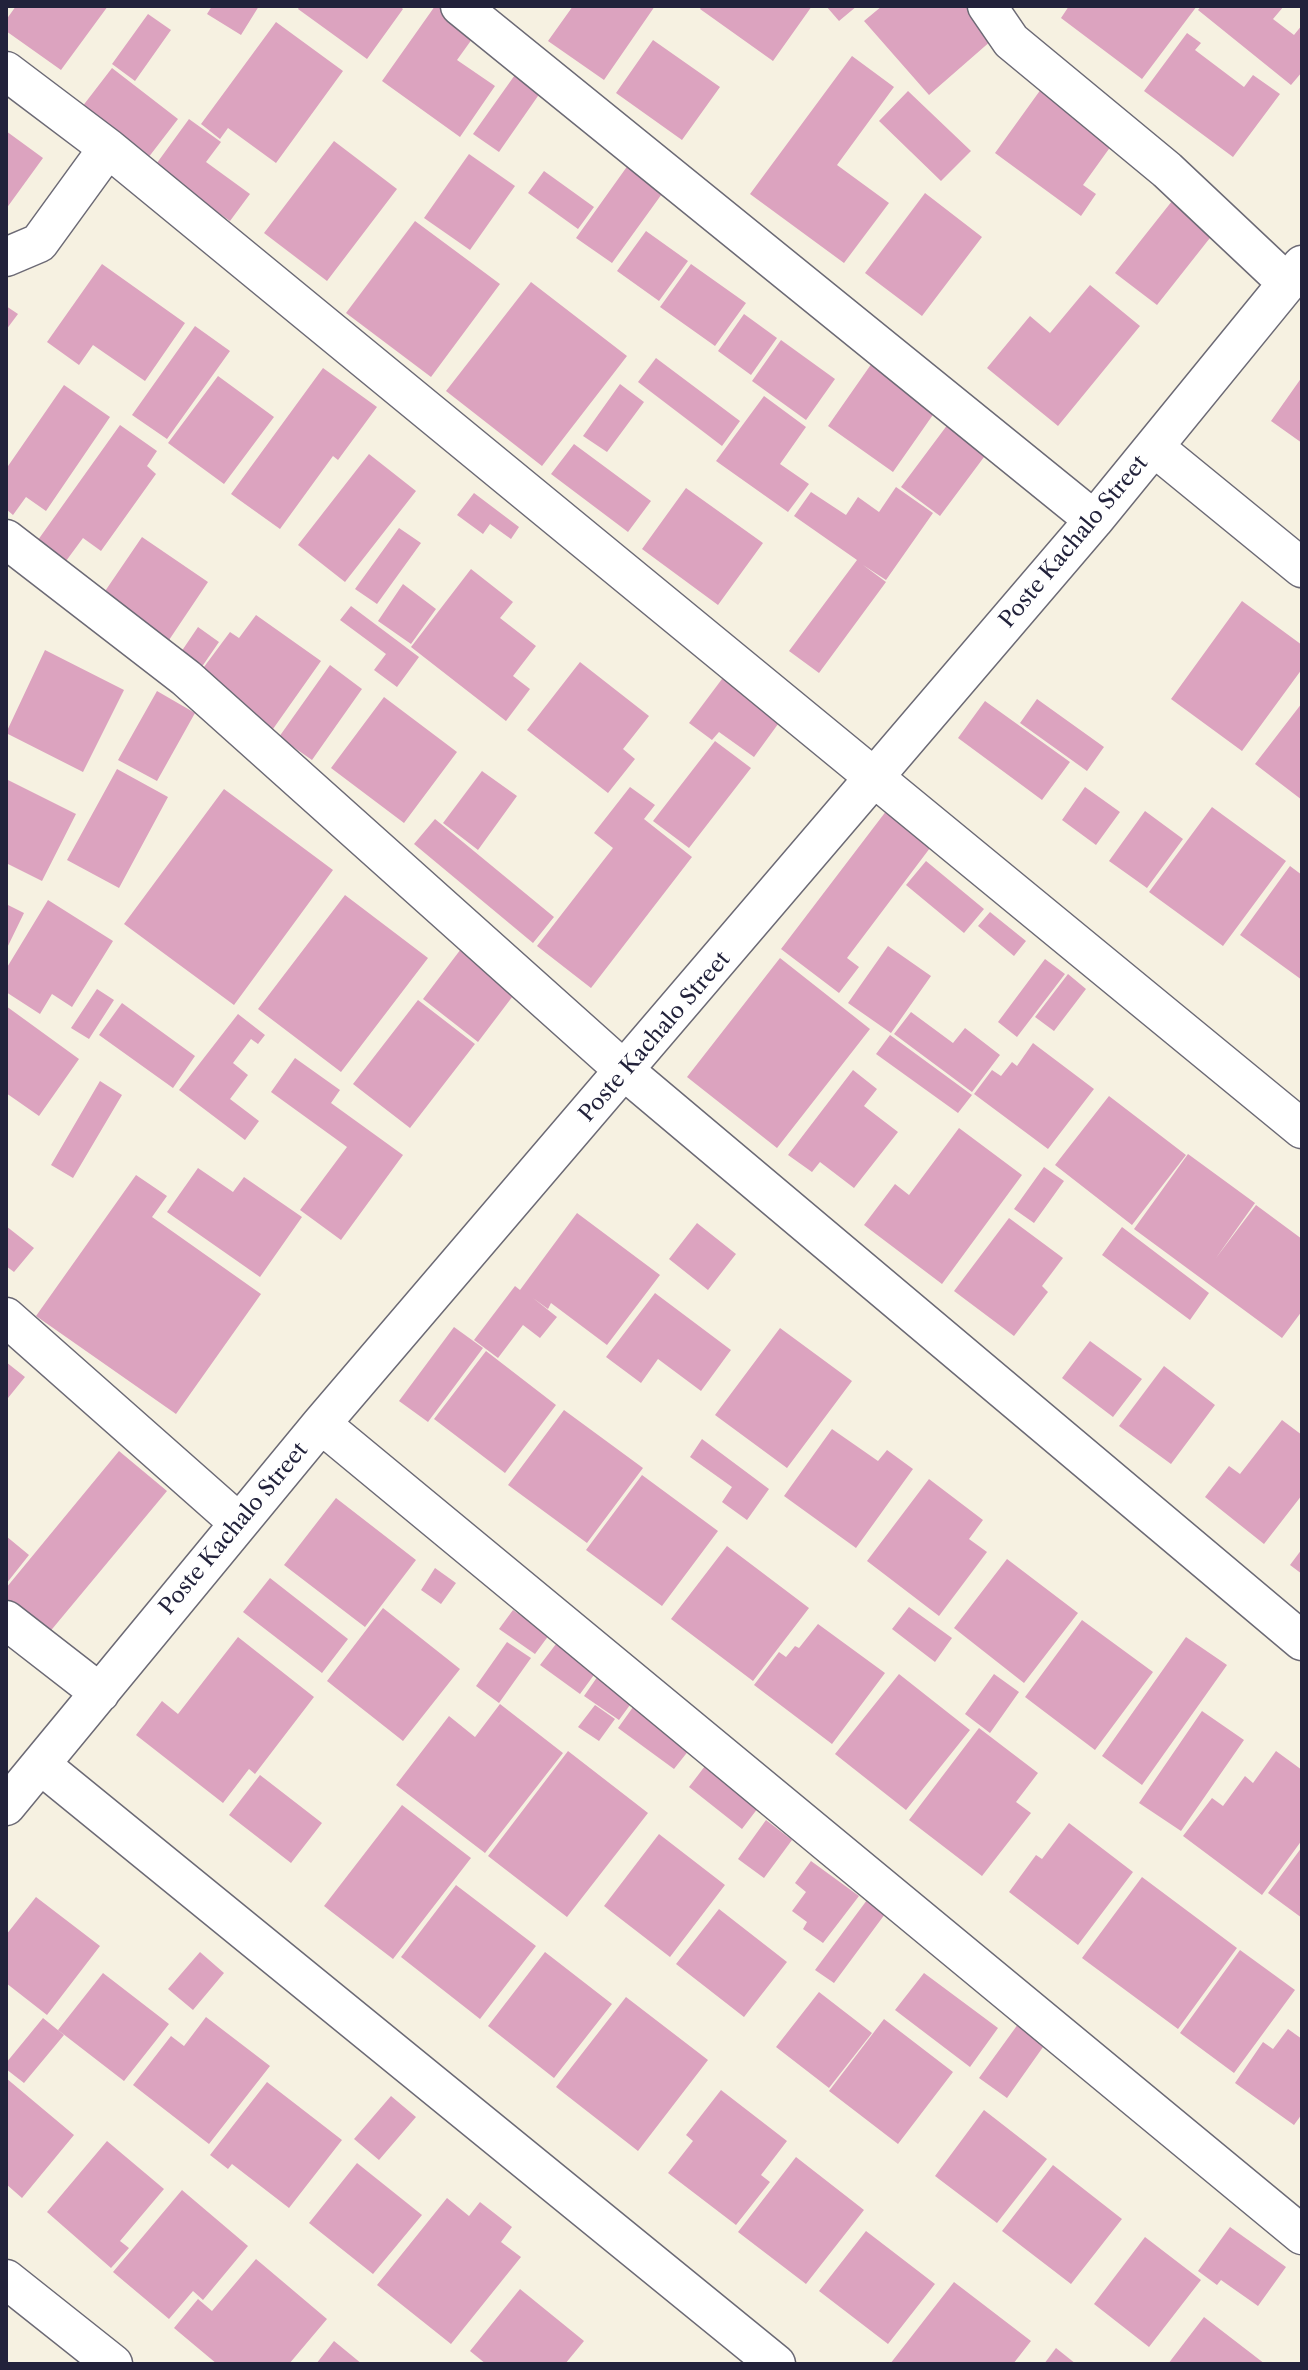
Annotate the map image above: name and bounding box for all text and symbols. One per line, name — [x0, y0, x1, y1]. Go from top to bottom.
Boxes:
street label: Poste Kachalo Street — [994, 450, 1154, 634]
street label: Poste Kachalo Street — [574, 947, 736, 1127]
street label: Poste Kachalo Street — [154, 1437, 314, 1621]

